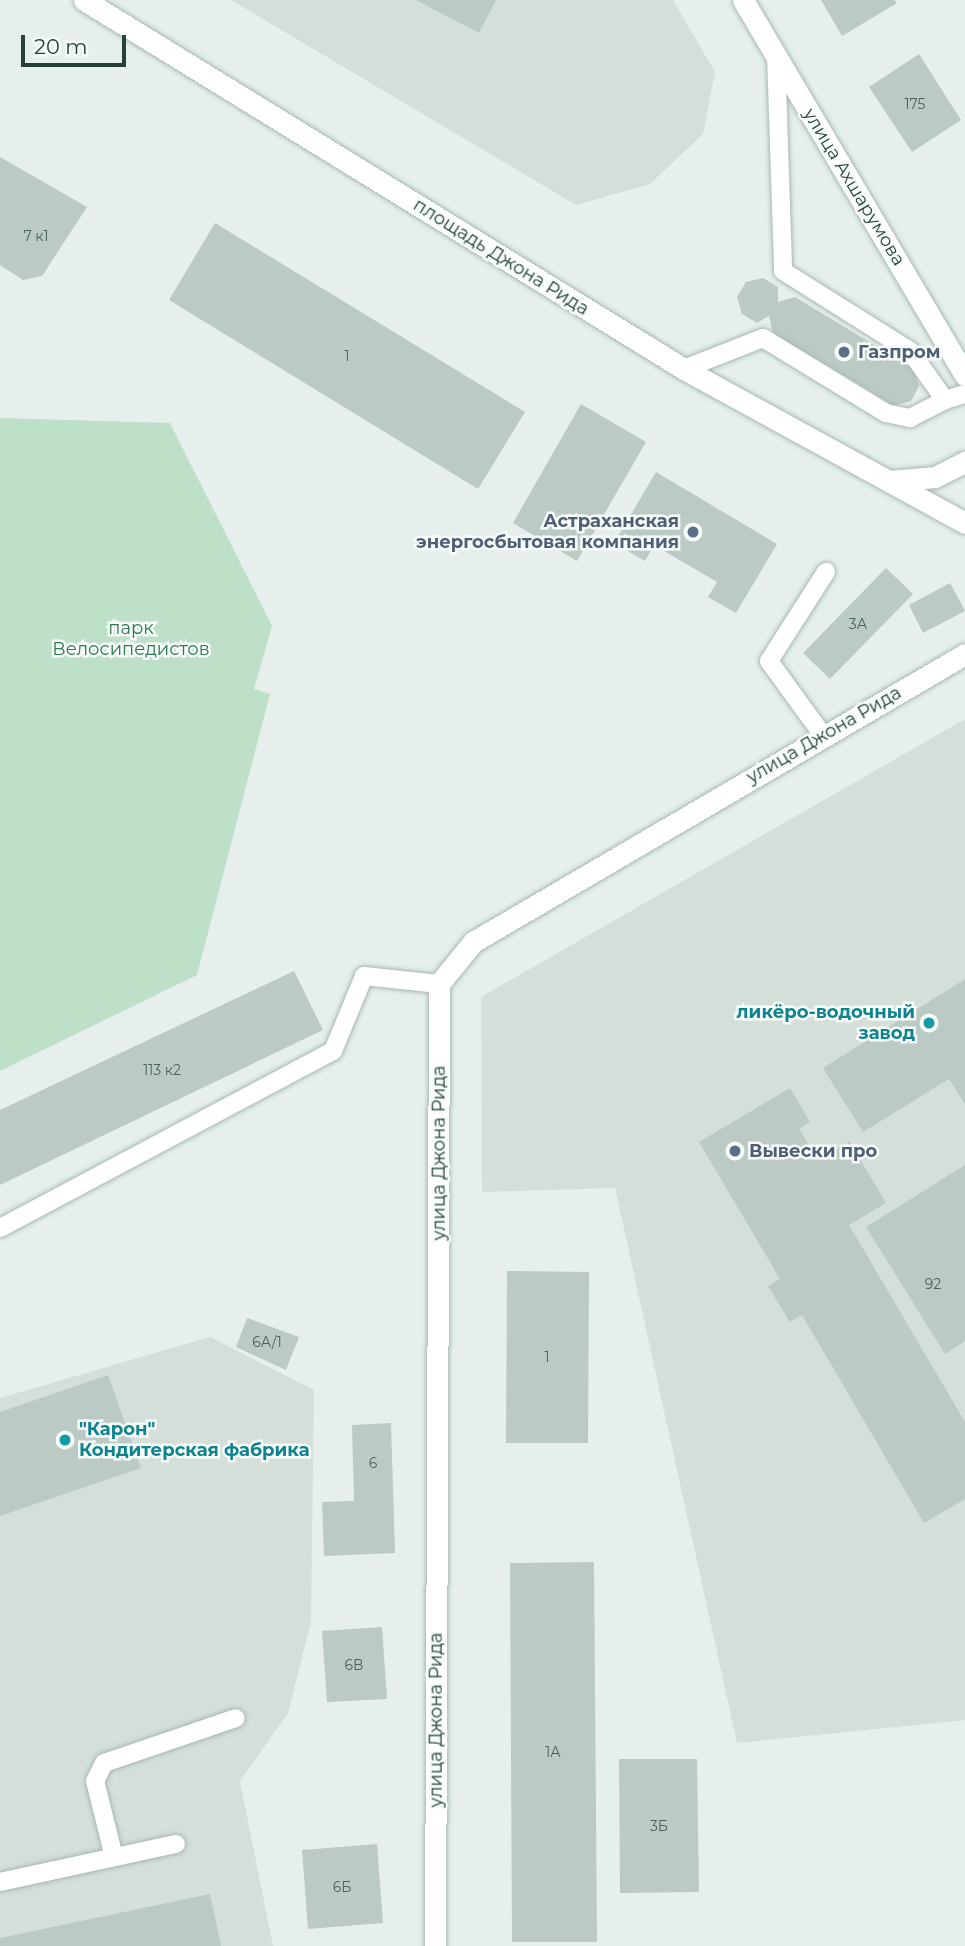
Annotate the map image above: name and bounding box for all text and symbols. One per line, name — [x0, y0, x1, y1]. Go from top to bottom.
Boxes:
scale bar — [24, 21, 130, 65]
text: 20 m — [34, 34, 88, 59]
house number: 175 — [905, 96, 925, 112]
street label: улица Ахшарумова — [798, 104, 910, 270]
street label: площадь Джона Рида — [409, 194, 593, 320]
house number: 7 к1 — [23, 228, 49, 244]
place label: Газпром — [858, 341, 940, 363]
marker: Газпром — [836, 344, 852, 360]
house number: 1 — [344, 348, 350, 364]
place label: Астраханская энергосбытовая компания — [416, 511, 679, 554]
marker: Астраханская энергосбытовая компания — [685, 524, 701, 540]
house number: 3А — [849, 616, 867, 632]
park label: парк Велосипедистов — [52, 618, 210, 660]
street label: улица Джона Рида — [743, 682, 905, 788]
place label: ликёро-водочный завод — [737, 1002, 915, 1044]
marker: ликёро-водочный завод — [921, 1015, 937, 1031]
house number: 113 к2 — [143, 1062, 181, 1078]
street label: улица Джона Рида — [428, 1065, 450, 1241]
place label: Вывески про — [749, 1140, 877, 1162]
marker: Вывески про — [727, 1143, 743, 1159]
house number: 92 — [925, 1276, 941, 1292]
house number: 6А/1 — [252, 1334, 282, 1350]
house number: 1 — [544, 1349, 550, 1365]
place label: "Карон" Кондитерская фабрика — [79, 1419, 310, 1462]
marker: "Карон" Кондитерская фабрика — [57, 1432, 73, 1448]
house number: 6 — [369, 1455, 377, 1471]
street label: улица Джона Рида — [425, 1632, 447, 1808]
house number: 6В — [344, 1657, 364, 1673]
house number: 1А — [545, 1744, 561, 1760]
house number: 3Б — [650, 1818, 668, 1834]
house number: 6Б — [333, 1879, 351, 1895]

